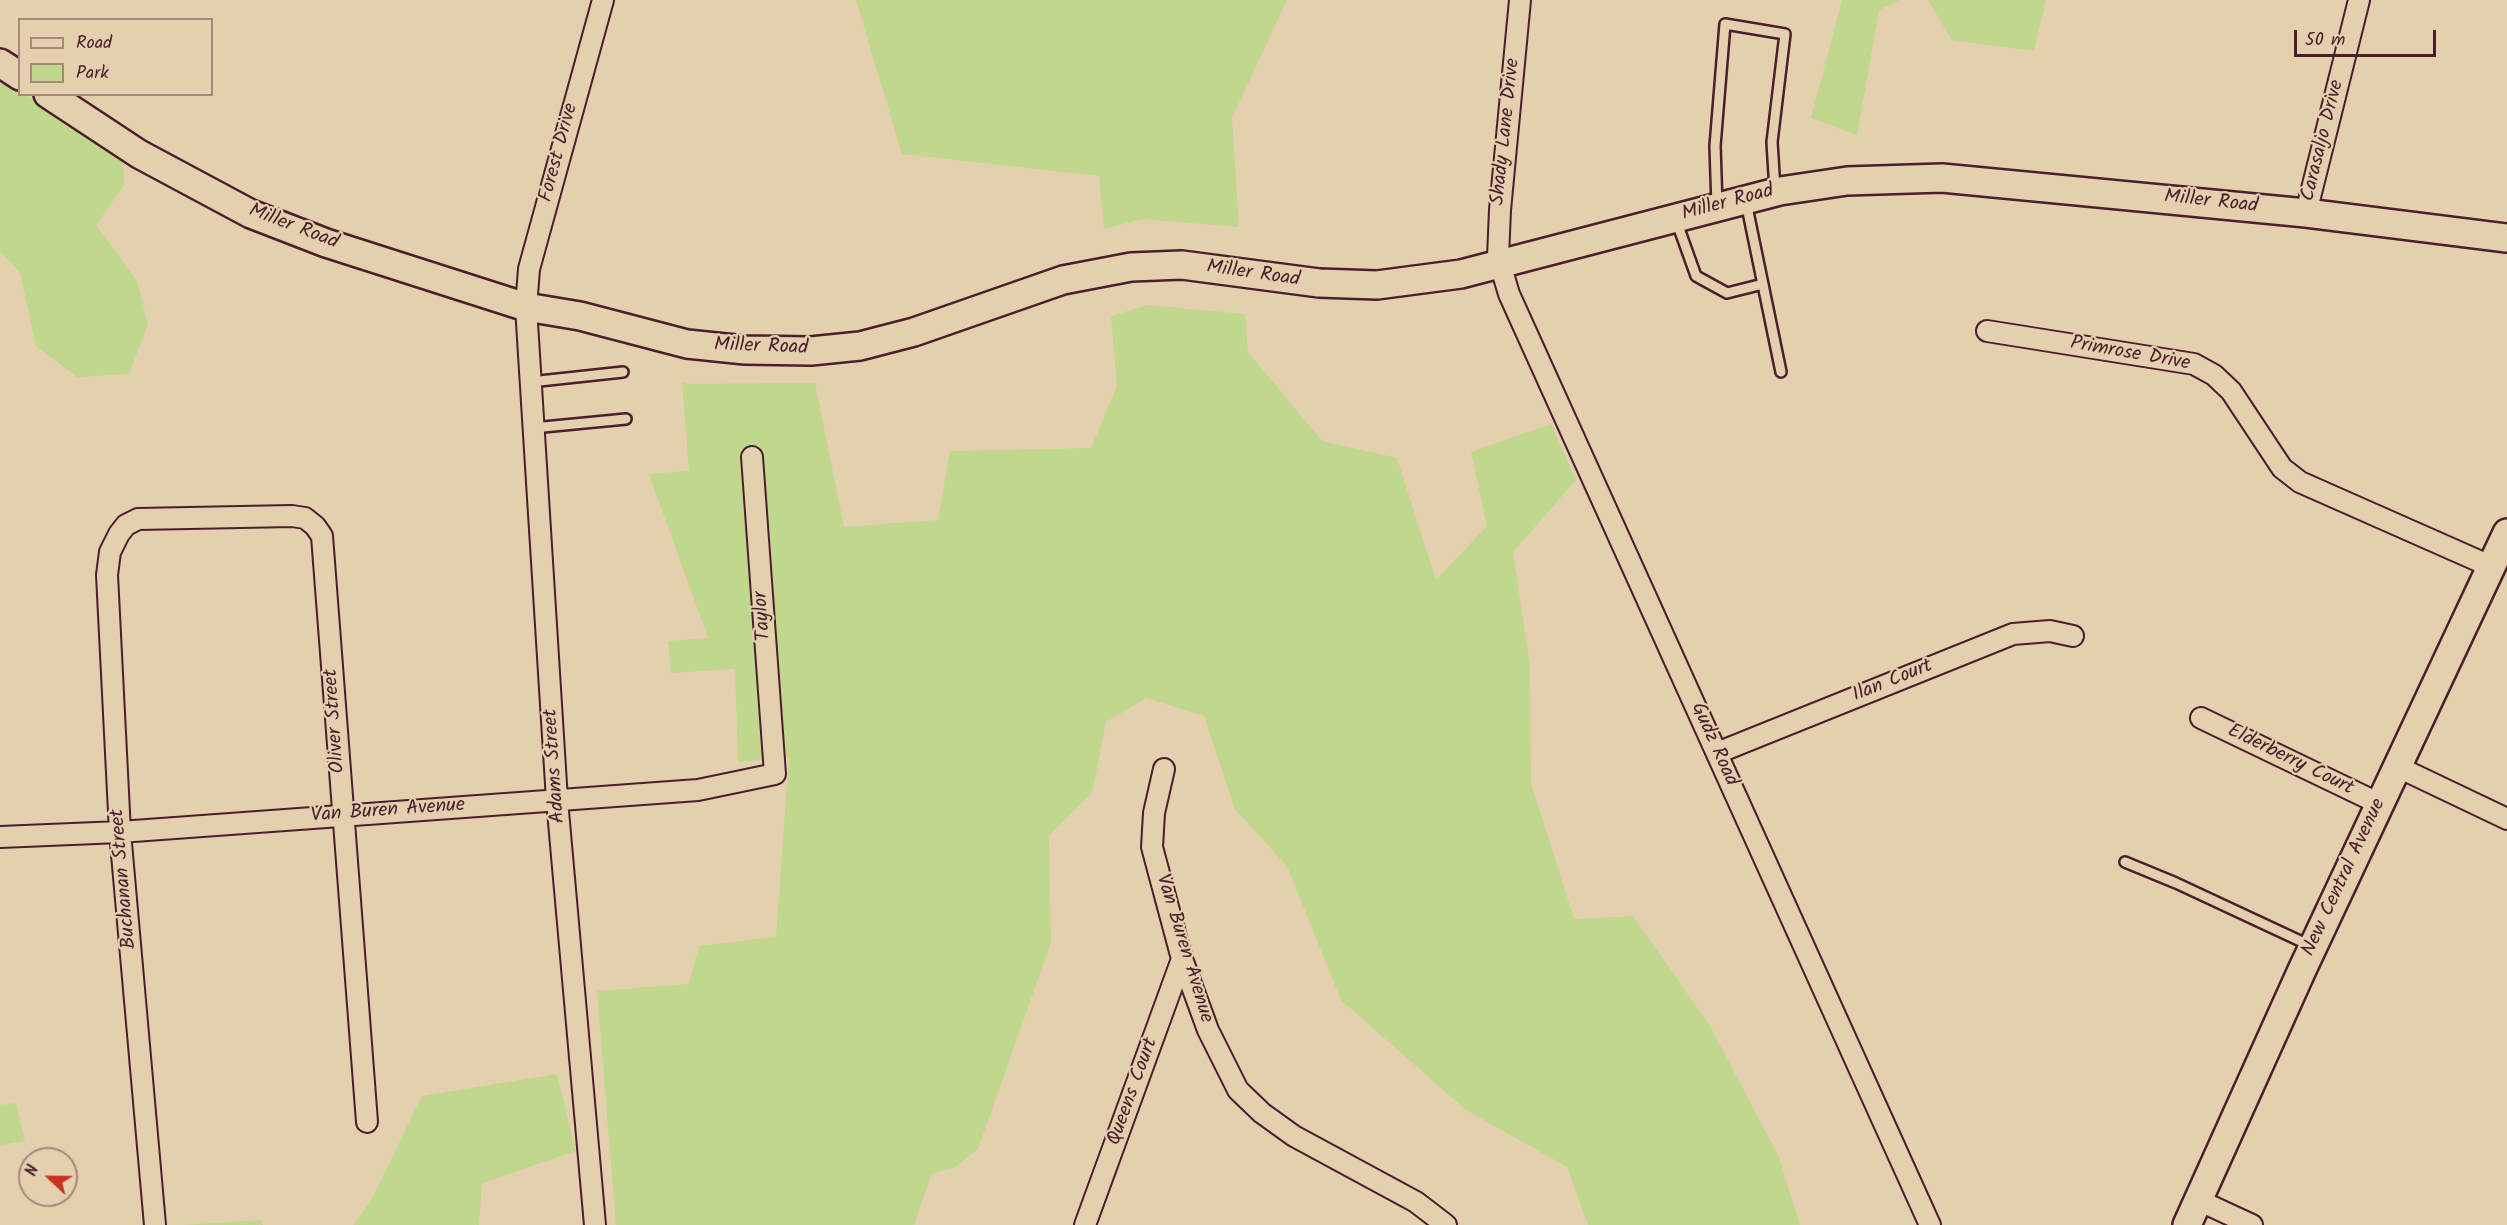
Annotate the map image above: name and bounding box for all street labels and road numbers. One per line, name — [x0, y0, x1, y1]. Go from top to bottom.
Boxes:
street label: Shady Lane Drive — [1487, 57, 1527, 207]
street label: Carasaljo Drive — [2297, 78, 2351, 204]
street label: Forest Drive — [535, 101, 585, 205]
street label: Miller Road — [1679, 180, 1777, 228]
street label: Miller Road — [2163, 186, 2259, 220]
street label: Miller Road — [245, 200, 341, 256]
street label: Miller Road — [1205, 257, 1301, 293]
street label: Primrose Drive — [2068, 333, 2192, 377]
street label: Miller Road — [714, 334, 808, 362]
street label: Taylor — [750, 590, 778, 642]
street label: Ilan Court — [1849, 655, 1937, 709]
street label: Oliver Street — [320, 668, 352, 774]
street label: Gudz Road — [1684, 700, 1742, 790]
street label: Adams Street — [540, 708, 572, 824]
street label: Elderberry Court — [2223, 720, 2357, 802]
street label: Van Buren Avenue — [310, 795, 466, 829]
street label: New Central Avenue — [2298, 795, 2392, 961]
street label: Buchanan Street — [107, 808, 143, 950]
street label: Van Buren Avenue — [1149, 872, 1217, 1026]
street label: Queens Court — [1103, 1035, 1165, 1149]

